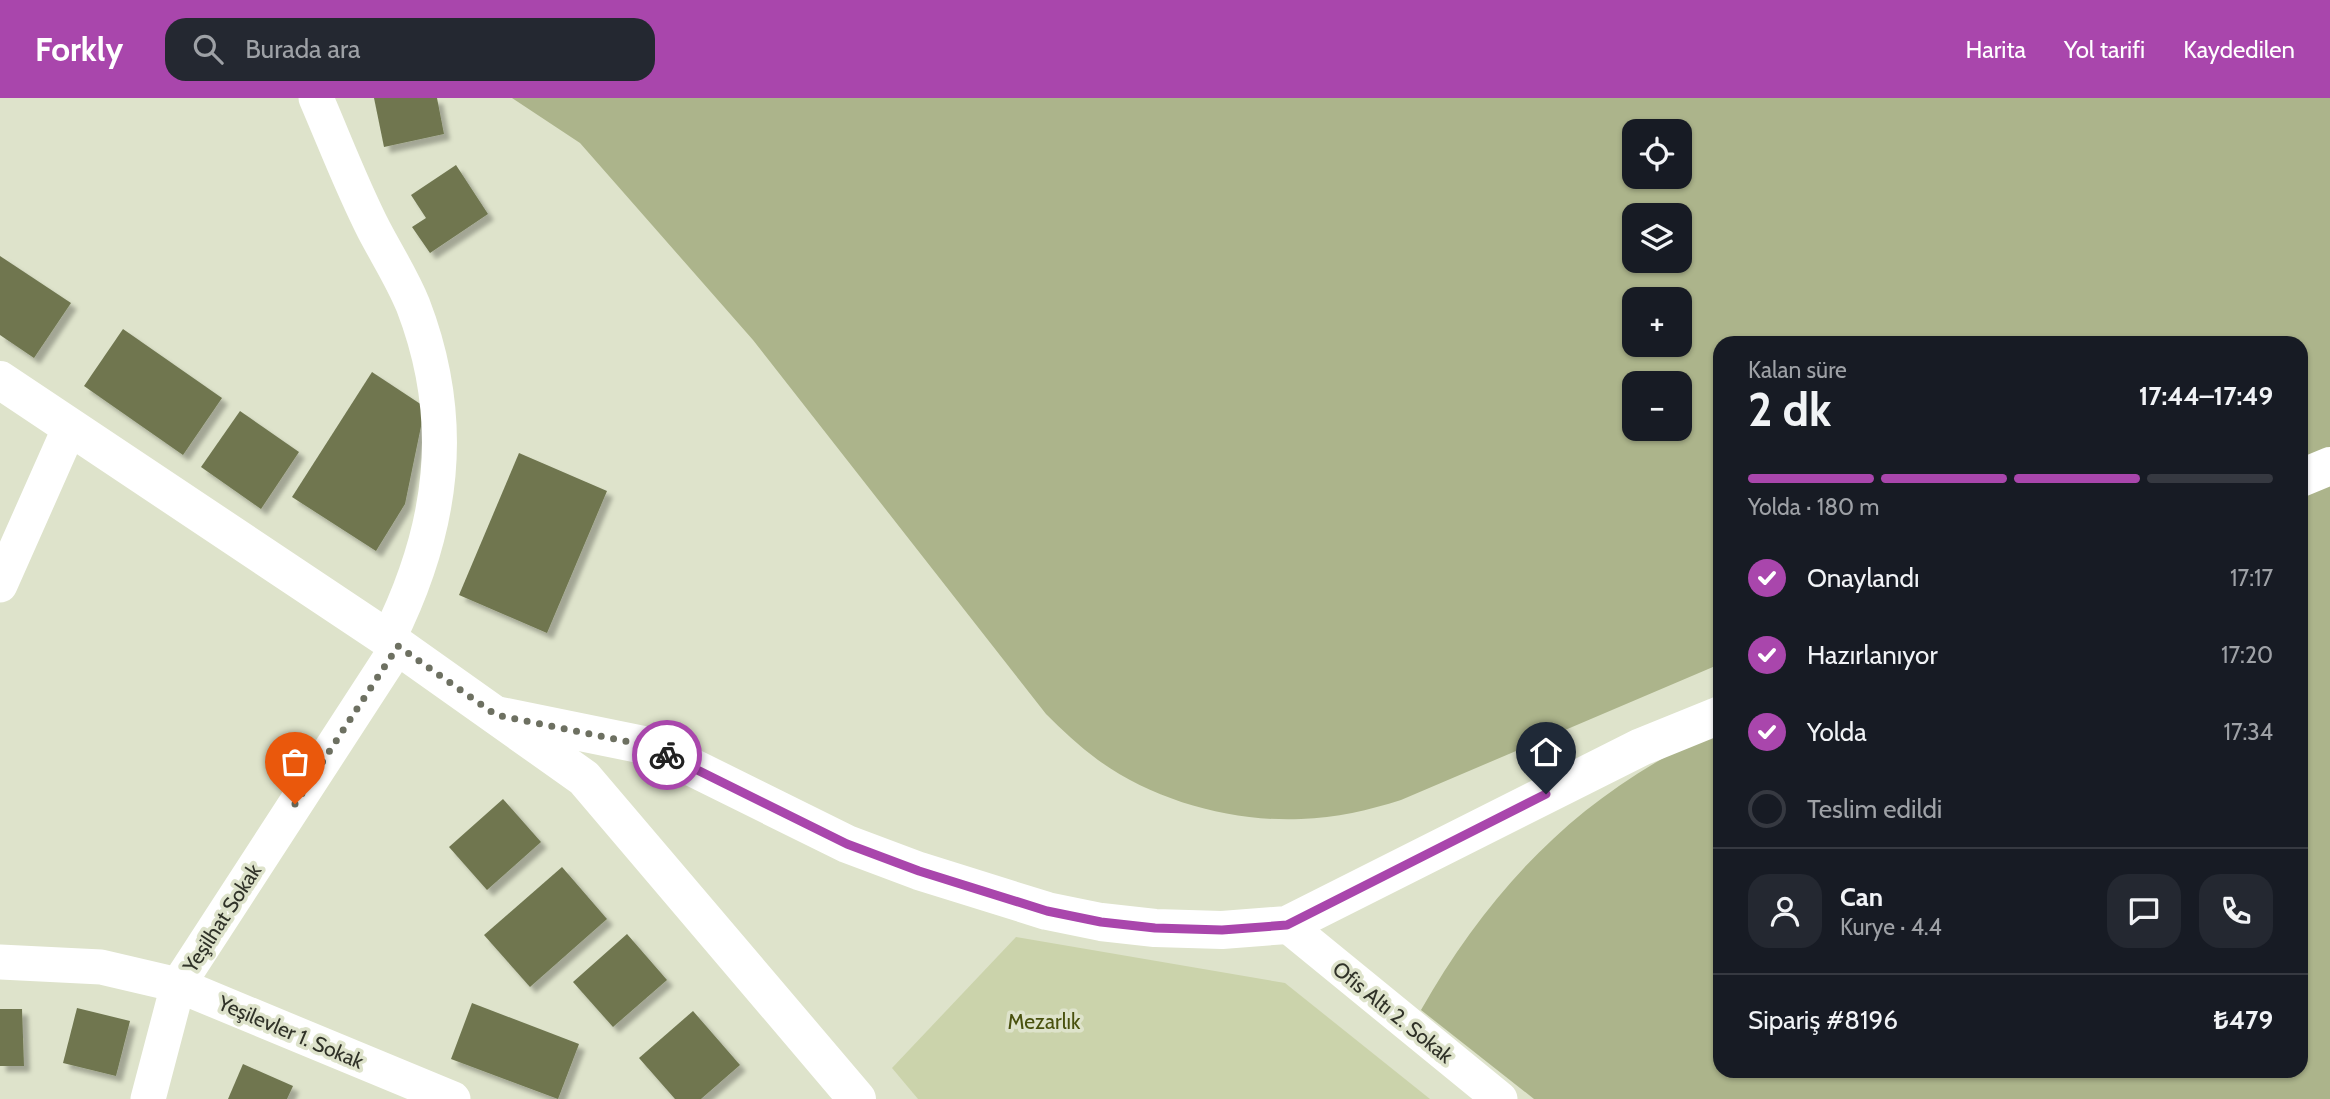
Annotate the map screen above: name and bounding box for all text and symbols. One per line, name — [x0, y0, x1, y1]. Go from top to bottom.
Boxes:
search box — [165, 18, 655, 81]
text: Forkly — [35, 29, 123, 69]
icon: search — [189, 30, 227, 68]
text: Burada ara — [245, 33, 360, 65]
text: Harita — [1966, 35, 2026, 64]
text: Yol tarifi — [2064, 35, 2145, 64]
text: Kaydedilen — [2183, 35, 2295, 64]
map controls — [1622, 119, 1692, 441]
button: locate — [1622, 119, 1692, 189]
button: layers — [1622, 203, 1692, 273]
button: + — [1622, 287, 1692, 357]
text: Kalan süre — [1748, 356, 1847, 384]
button: − — [1622, 371, 1692, 441]
text: 17:44–17:49 — [2139, 380, 2273, 412]
text: 2 dk — [1748, 382, 1831, 438]
text: Yolda · 180 m — [1748, 493, 1880, 521]
icon: check — [1748, 559, 1786, 597]
text: Onaylandı — [1807, 562, 1920, 594]
text: 17:17 — [2230, 564, 2273, 592]
icon: check — [1748, 636, 1786, 674]
text: Hazırlanıyor — [1807, 639, 1938, 671]
text: 17:20 — [2221, 641, 2273, 669]
icon: check — [1748, 713, 1786, 751]
text: Yolda — [1807, 716, 1867, 748]
text: 17:34 — [2223, 718, 2273, 746]
courier — [632, 720, 702, 790]
pin — [1516, 722, 1576, 794]
pin — [265, 732, 325, 804]
icon: home — [1527, 733, 1565, 771]
icon: bike — [648, 736, 686, 774]
icon: bag — [276, 743, 314, 781]
text: Teslim edildi — [1807, 793, 1942, 825]
street label: Yeşilhat Sokak — [177, 858, 267, 978]
button: person — [1748, 874, 1822, 948]
button: chat — [2107, 874, 2181, 948]
button: phone — [2199, 874, 2273, 948]
text: Can — [1840, 881, 1883, 913]
text: Kurye · 4.4 — [1840, 913, 1942, 941]
street label: Ofis Altı 2. Sokak — [1328, 956, 1459, 1068]
street label: Yeşilevler 1. Sokak — [214, 990, 368, 1074]
text: Sipariş #8196 — [1748, 1004, 1898, 1036]
text: ₺479 — [2214, 1004, 2273, 1036]
park label: Mezarlık — [1008, 1009, 1081, 1034]

